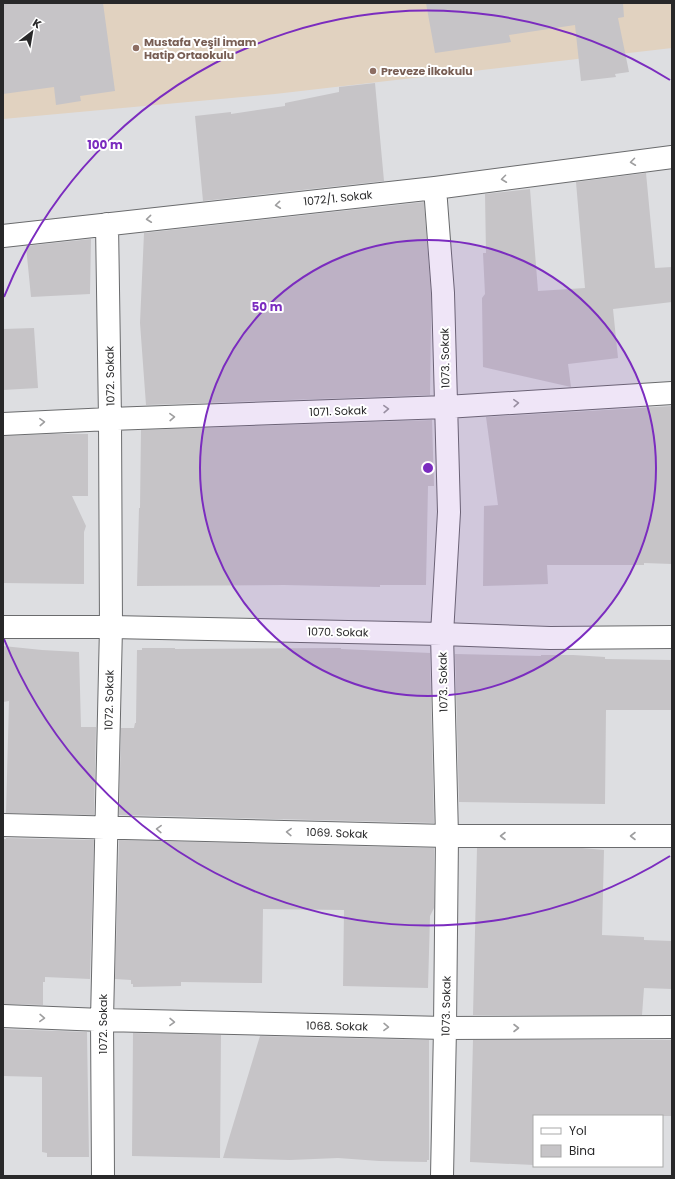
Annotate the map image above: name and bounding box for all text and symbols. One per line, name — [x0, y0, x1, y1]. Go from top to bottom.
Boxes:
north arrow — [12, 12, 52, 52]
text: K — [30, 15, 45, 32]
place label: Mustafa Yeşil İmam Hatip Ortaokulu — [144, 34, 257, 63]
marker: Mustafa Yeşil İmam Hatip Ortaokulu — [131, 43, 141, 53]
place label: Preveze İlkokulu — [381, 63, 473, 79]
marker: Preveze İlkokulu — [368, 66, 378, 76]
text: 100 m — [87, 136, 123, 153]
one-way arrow — [630, 157, 636, 166]
one-way arrow — [501, 174, 507, 183]
street label: 1072/1. Sokak — [303, 186, 373, 210]
one-way arrow — [275, 200, 281, 209]
one-way arrow — [146, 214, 152, 223]
text: 50 m — [252, 298, 283, 315]
street label: 1073. Sokak — [436, 327, 454, 388]
street label: 1072. Sokak — [101, 345, 119, 406]
one-way arrow — [513, 398, 519, 407]
street label: 1071. Sokak — [309, 402, 367, 420]
one-way arrow — [383, 405, 389, 413]
one-way arrow — [169, 412, 175, 421]
one-way arrow — [39, 418, 45, 427]
centre of rings — [421, 461, 435, 475]
street label: 1070. Sokak — [307, 623, 369, 641]
street label: 1073. Sokak — [434, 651, 452, 712]
street label: 1072. Sokak — [100, 669, 118, 730]
one-way arrow — [156, 824, 162, 833]
street label: 1069. Sokak — [306, 824, 369, 842]
one-way arrow — [286, 828, 292, 836]
one-way arrow — [500, 832, 506, 840]
one-way arrow — [630, 832, 636, 840]
street label: 1073. Sokak — [437, 975, 455, 1036]
street label: 1072. Sokak — [95, 994, 111, 1054]
one-way arrow — [39, 1014, 45, 1022]
street label: 1068. Sokak — [306, 1017, 368, 1035]
one-way arrow — [169, 1018, 175, 1026]
one-way arrow — [383, 1023, 389, 1031]
one-way arrow — [513, 1024, 519, 1032]
legend — [533, 1115, 663, 1167]
text: Yol — [569, 1122, 587, 1139]
text: Bina — [569, 1142, 595, 1159]

